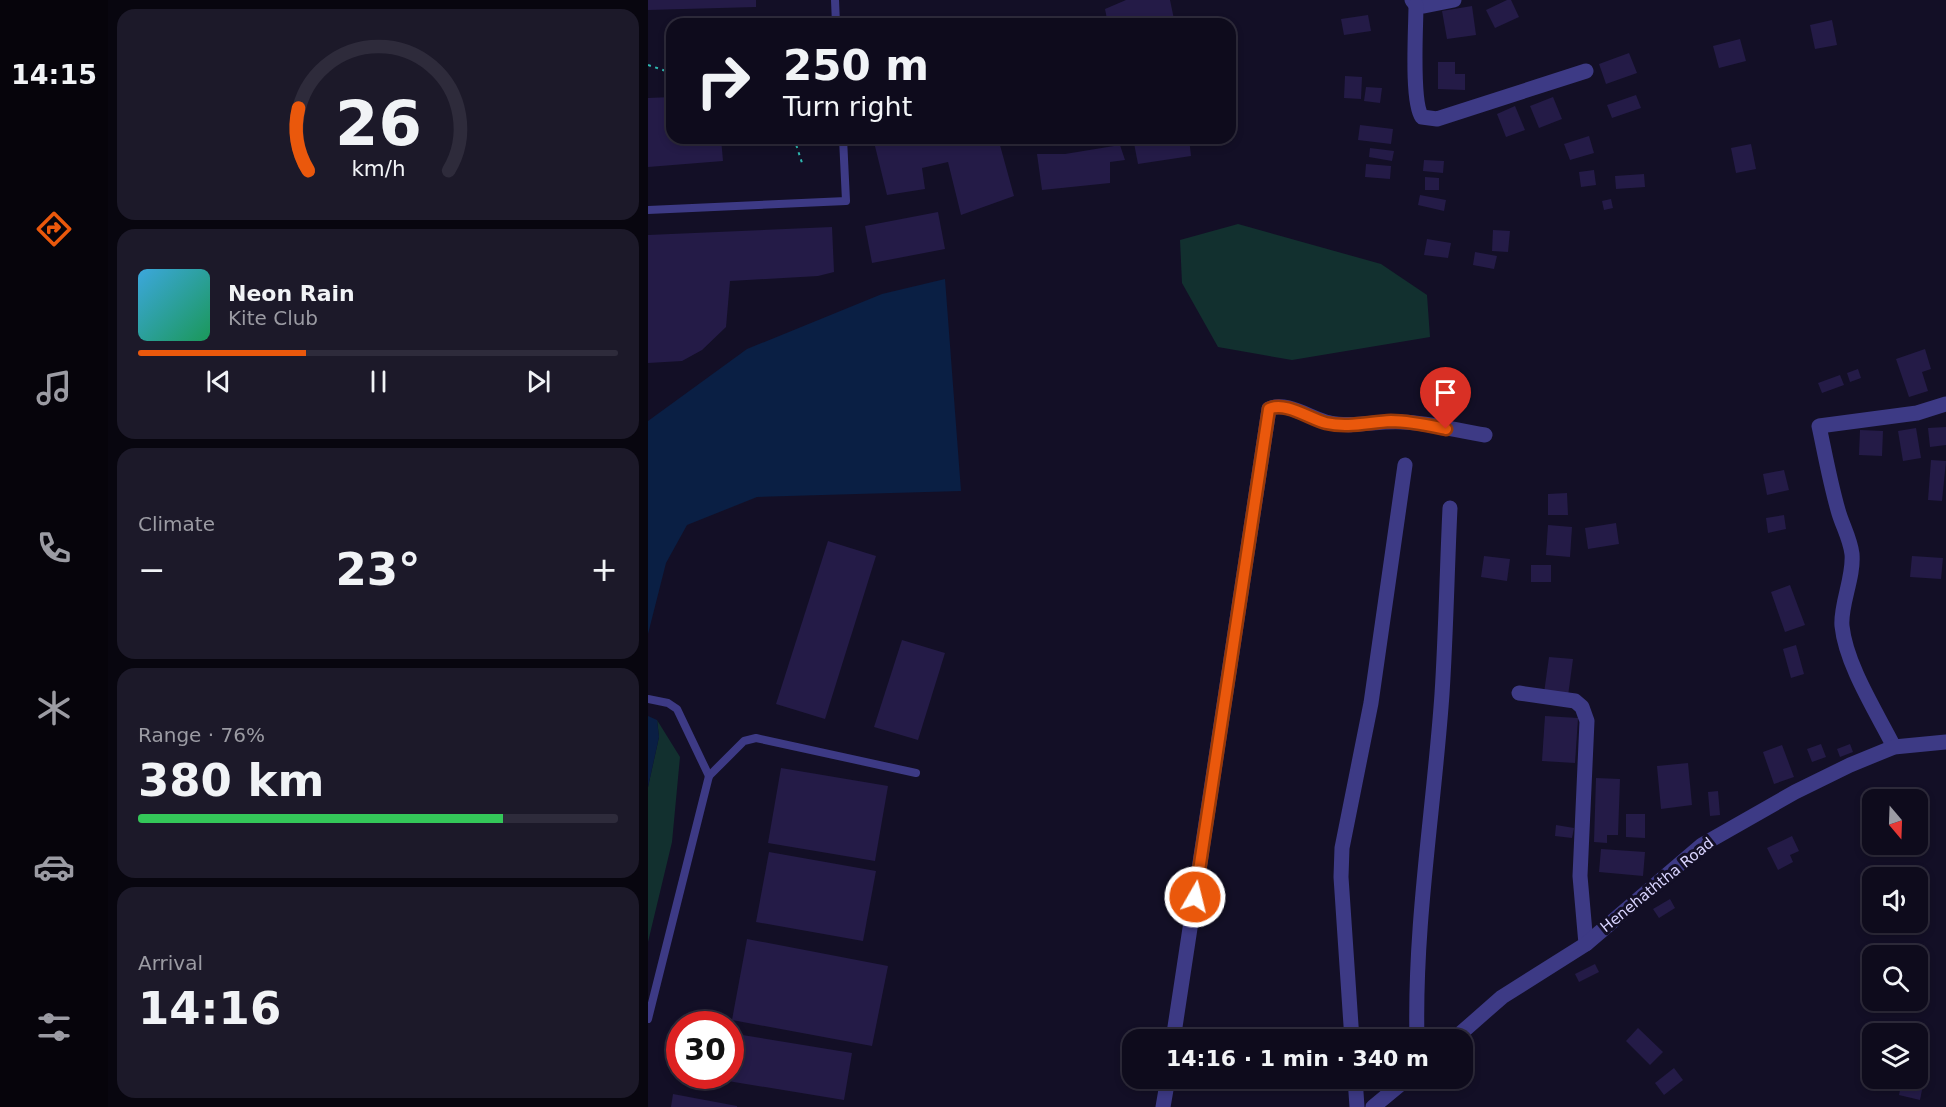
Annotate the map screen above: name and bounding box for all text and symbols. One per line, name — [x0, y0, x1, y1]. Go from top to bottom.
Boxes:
text: 250 m — [783, 41, 929, 90]
icon: right — [684, 42, 762, 120]
text: 14:15 — [11, 59, 97, 90]
text: 26 — [335, 87, 421, 160]
text: Turn right — [783, 91, 912, 122]
text: km/h — [351, 157, 405, 182]
icon: directions — [33, 208, 75, 250]
text: Neon Rain — [228, 281, 355, 306]
text: Kite Club — [228, 306, 318, 330]
icon: previous — [202, 365, 235, 398]
icon: pause — [362, 365, 395, 398]
icon: next — [522, 365, 555, 398]
icon: music — [33, 367, 75, 409]
pin — [1420, 367, 1471, 429]
icon: arrive — [1429, 376, 1462, 409]
text: Climate — [138, 512, 215, 536]
icon: phone — [33, 527, 75, 569]
text: 23° — [335, 543, 421, 596]
text: − — [138, 550, 166, 589]
text: + — [590, 550, 618, 589]
icon: climate — [33, 687, 75, 729]
text: Range · 76% — [138, 723, 265, 747]
text: 380 km — [138, 754, 324, 807]
north arrow — [1862, 789, 1928, 855]
map controls — [1862, 789, 1928, 1089]
street label: Henehaththa Road — [1597, 834, 1717, 936]
icon: car — [33, 846, 75, 888]
position arrow — [1163, 865, 1227, 929]
button: sound — [1862, 867, 1928, 933]
button: search — [1862, 945, 1928, 1011]
text: Arrival — [138, 951, 203, 975]
text: 14:16 — [138, 982, 281, 1035]
icon: filters — [33, 1006, 75, 1048]
speed limit sign: 30 — [666, 1011, 744, 1089]
button: layers — [1862, 1023, 1928, 1089]
text: 14:16 · 1 min · 340 m — [1166, 1046, 1429, 1071]

